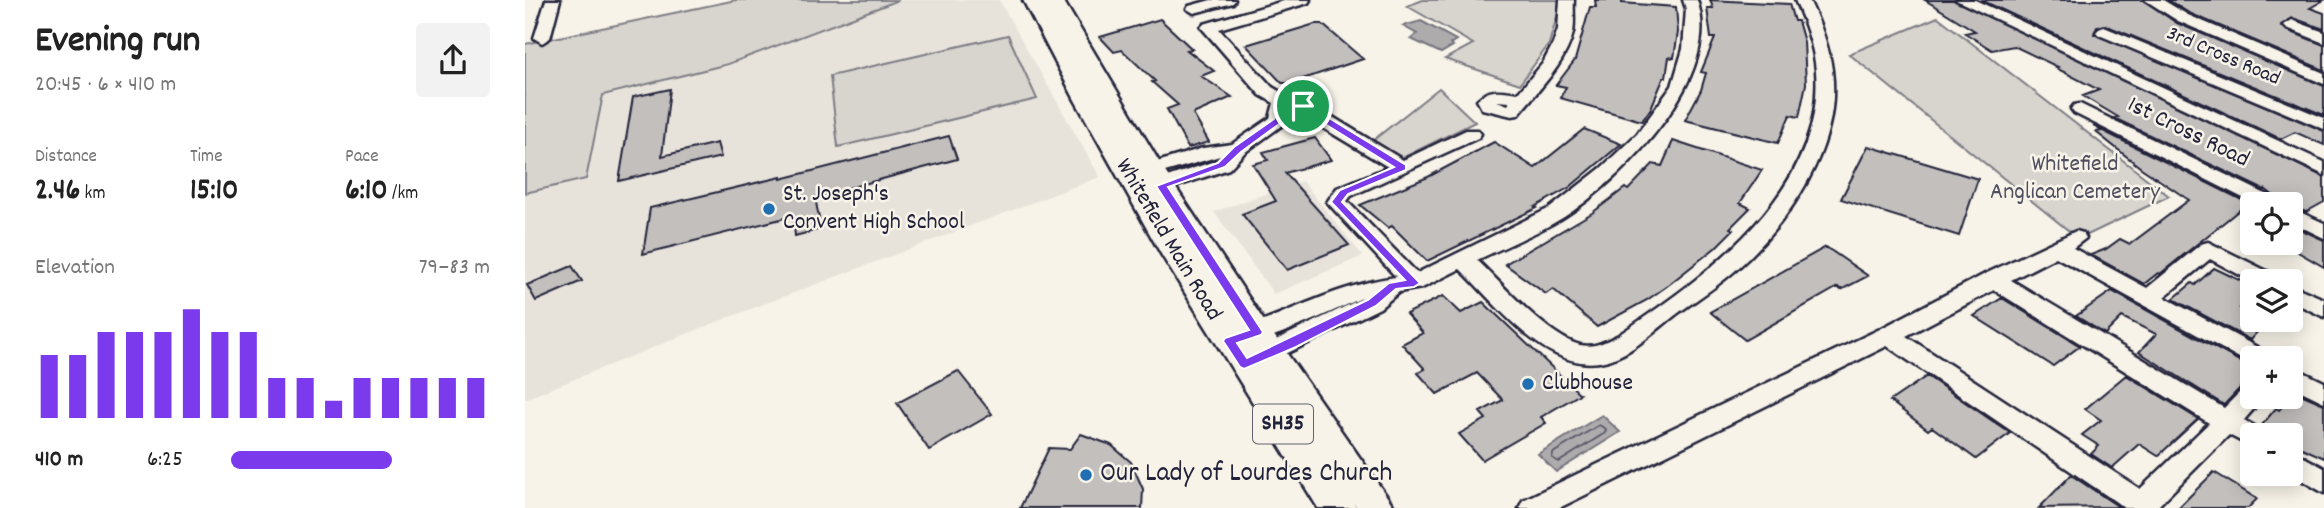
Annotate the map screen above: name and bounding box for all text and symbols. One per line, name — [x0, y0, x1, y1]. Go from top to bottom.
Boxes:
text: Evening run — [35, 15, 200, 70]
street label: 3rd Cross Road — [2161, 20, 2285, 94]
button: share — [416, 23, 490, 97]
text: 20:45 · 6 × 410 m — [35, 69, 176, 102]
pin — [1273, 76, 1333, 136]
icon: arrive — [1284, 87, 1322, 125]
street label: 1st Cross Road — [2121, 89, 2255, 177]
text: Distance — [35, 144, 97, 171]
text: Time — [190, 144, 223, 171]
text: Pace — [345, 144, 379, 171]
park label: Whitefield Anglican Cemetery — [1990, 148, 2161, 210]
street label: Whitefield Main Road — [1106, 152, 1230, 328]
text: 2.46 — [35, 171, 80, 214]
text: 15:10 — [190, 171, 238, 214]
text: 6:10 — [345, 171, 388, 214]
place label: St. Joseph's Convent High School — [783, 178, 965, 240]
text: km — [80, 181, 105, 208]
text: /km — [388, 181, 418, 208]
map controls — [2240, 192, 2303, 486]
button: locate — [2240, 192, 2303, 255]
marker: St. Joseph's Convent High School — [761, 201, 777, 217]
text: Elevation — [35, 252, 115, 285]
text: 79–83 m — [419, 252, 490, 285]
button: layers — [2240, 269, 2303, 332]
button: + — [2240, 346, 2303, 409]
place label: Clubhouse — [1542, 367, 1633, 401]
marker: Clubhouse — [1520, 376, 1536, 392]
road number: SH35 — [1253, 404, 1313, 444]
button: − — [2240, 423, 2303, 486]
text: 410 m — [35, 444, 83, 477]
text: 6:25 — [147, 444, 183, 477]
place label: Our Lady of Lourdes Church — [1100, 455, 1392, 495]
marker: Our Lady of Lourdes Church — [1078, 467, 1094, 483]

